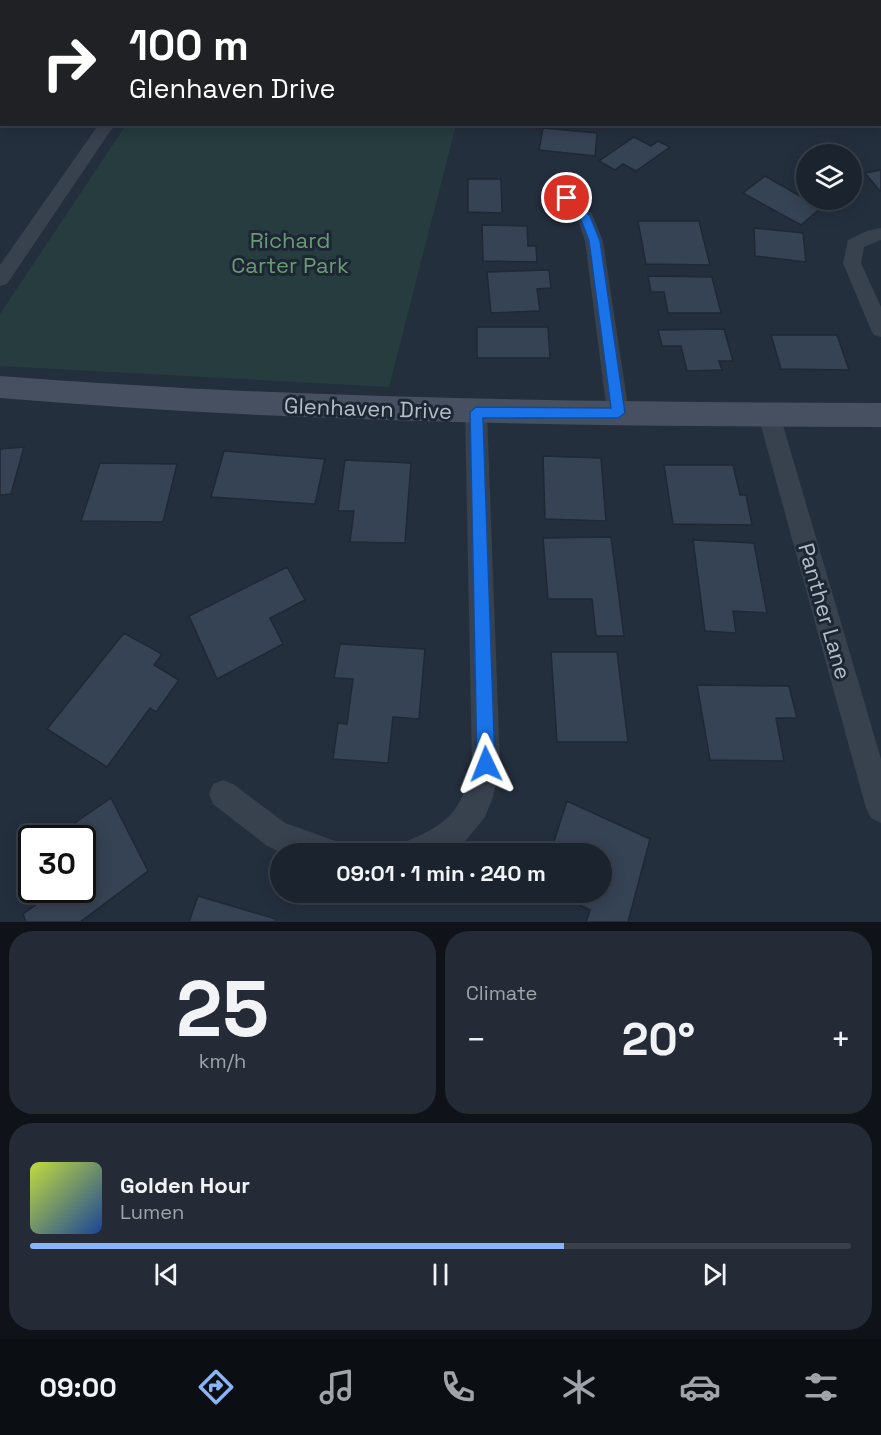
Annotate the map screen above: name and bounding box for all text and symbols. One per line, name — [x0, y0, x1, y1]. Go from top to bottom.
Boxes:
text: 100 m — [129, 19, 249, 72]
icon: right — [30, 24, 108, 102]
text: Glenhaven Drive — [129, 71, 336, 106]
map controls — [796, 144, 862, 210]
button: layers — [796, 144, 862, 210]
pin — [541, 172, 592, 223]
icon: arrive — [550, 181, 583, 214]
park label: Richard Carter Park — [231, 226, 349, 279]
street label: Glenhaven Drive — [283, 391, 453, 425]
street label: Panther Lane — [792, 540, 858, 682]
position arrow — [454, 732, 518, 796]
speed limit sign: 30 — [18, 825, 96, 903]
text: 09:01 · 1 min · 240 m — [336, 859, 546, 887]
text: 25 — [176, 959, 269, 1059]
text: Climate — [466, 980, 537, 1006]
text: 20° — [622, 1011, 695, 1068]
text: − — [466, 1019, 486, 1061]
text: + — [831, 1019, 851, 1061]
text: km/h — [199, 1048, 246, 1074]
text: Golden Hour — [120, 1171, 250, 1199]
text: Lumen — [120, 1199, 184, 1225]
icon: previous — [150, 1258, 183, 1291]
icon: pause — [424, 1258, 457, 1291]
icon: next — [698, 1258, 731, 1291]
icon: directions — [195, 1366, 237, 1408]
icon: music — [316, 1366, 358, 1408]
icon: phone — [437, 1366, 479, 1408]
icon: climate — [558, 1366, 600, 1408]
icon: car — [679, 1366, 721, 1408]
icon: filters — [800, 1366, 842, 1408]
text: 09:00 — [39, 1370, 117, 1405]

